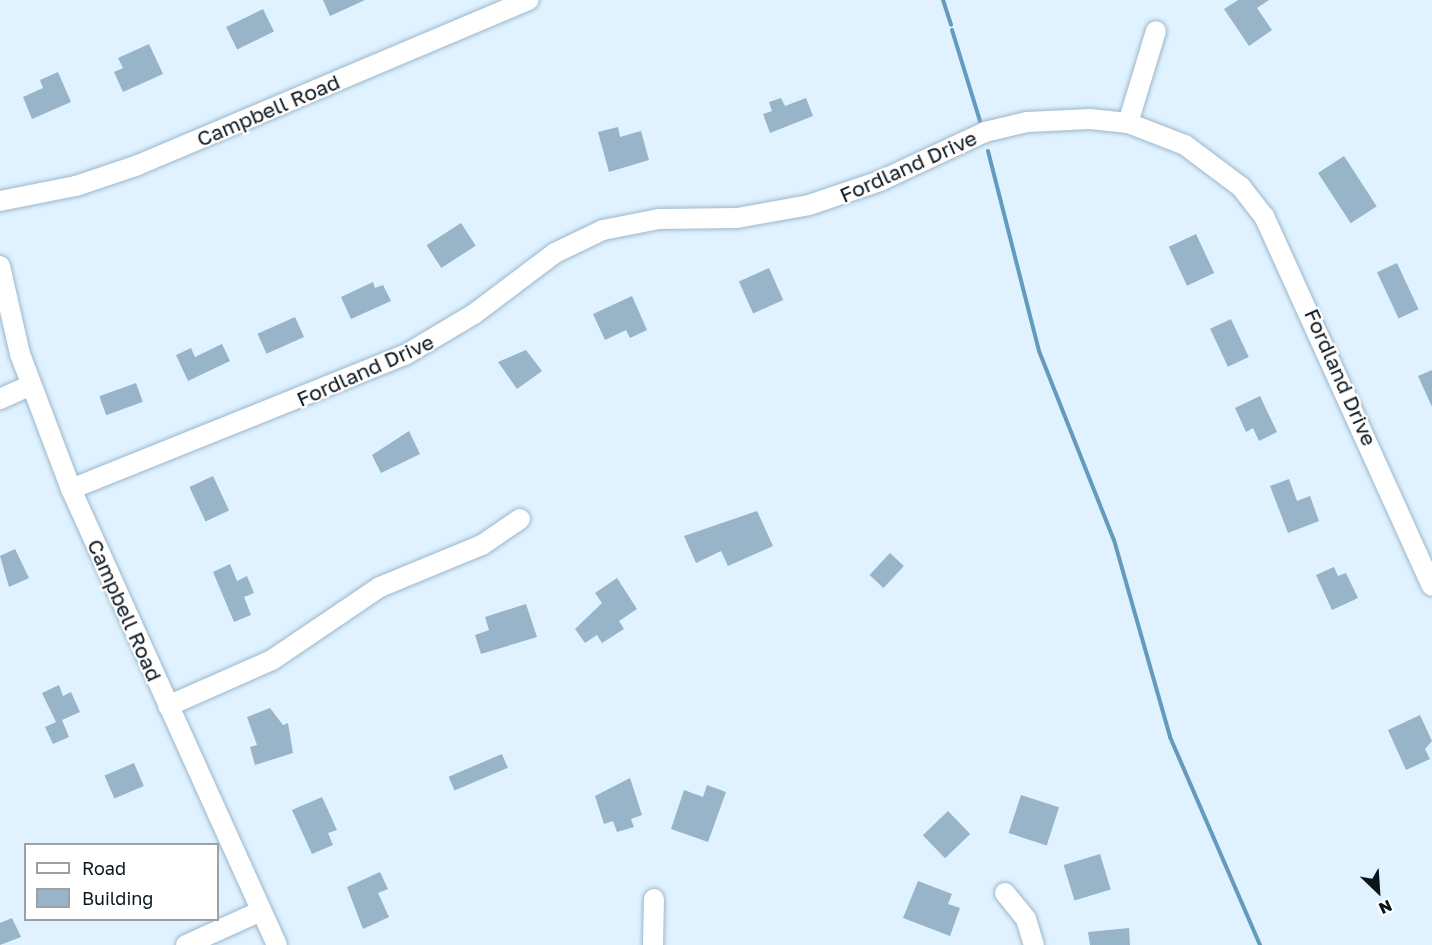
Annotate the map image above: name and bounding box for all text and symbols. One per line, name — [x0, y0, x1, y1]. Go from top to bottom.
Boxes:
street label: Campbell Road — [193, 69, 343, 151]
street label: Fordland Drive — [836, 124, 980, 208]
street label: Fordland Drive — [1299, 305, 1383, 449]
street label: Fordland Drive — [293, 328, 437, 412]
street label: Campbell Road — [82, 535, 168, 685]
legend — [24, 843, 219, 921]
text: Road — [82, 857, 126, 879]
north arrow — [1348, 861, 1408, 921]
text: Building — [82, 887, 153, 909]
text: N — [1376, 896, 1395, 919]

